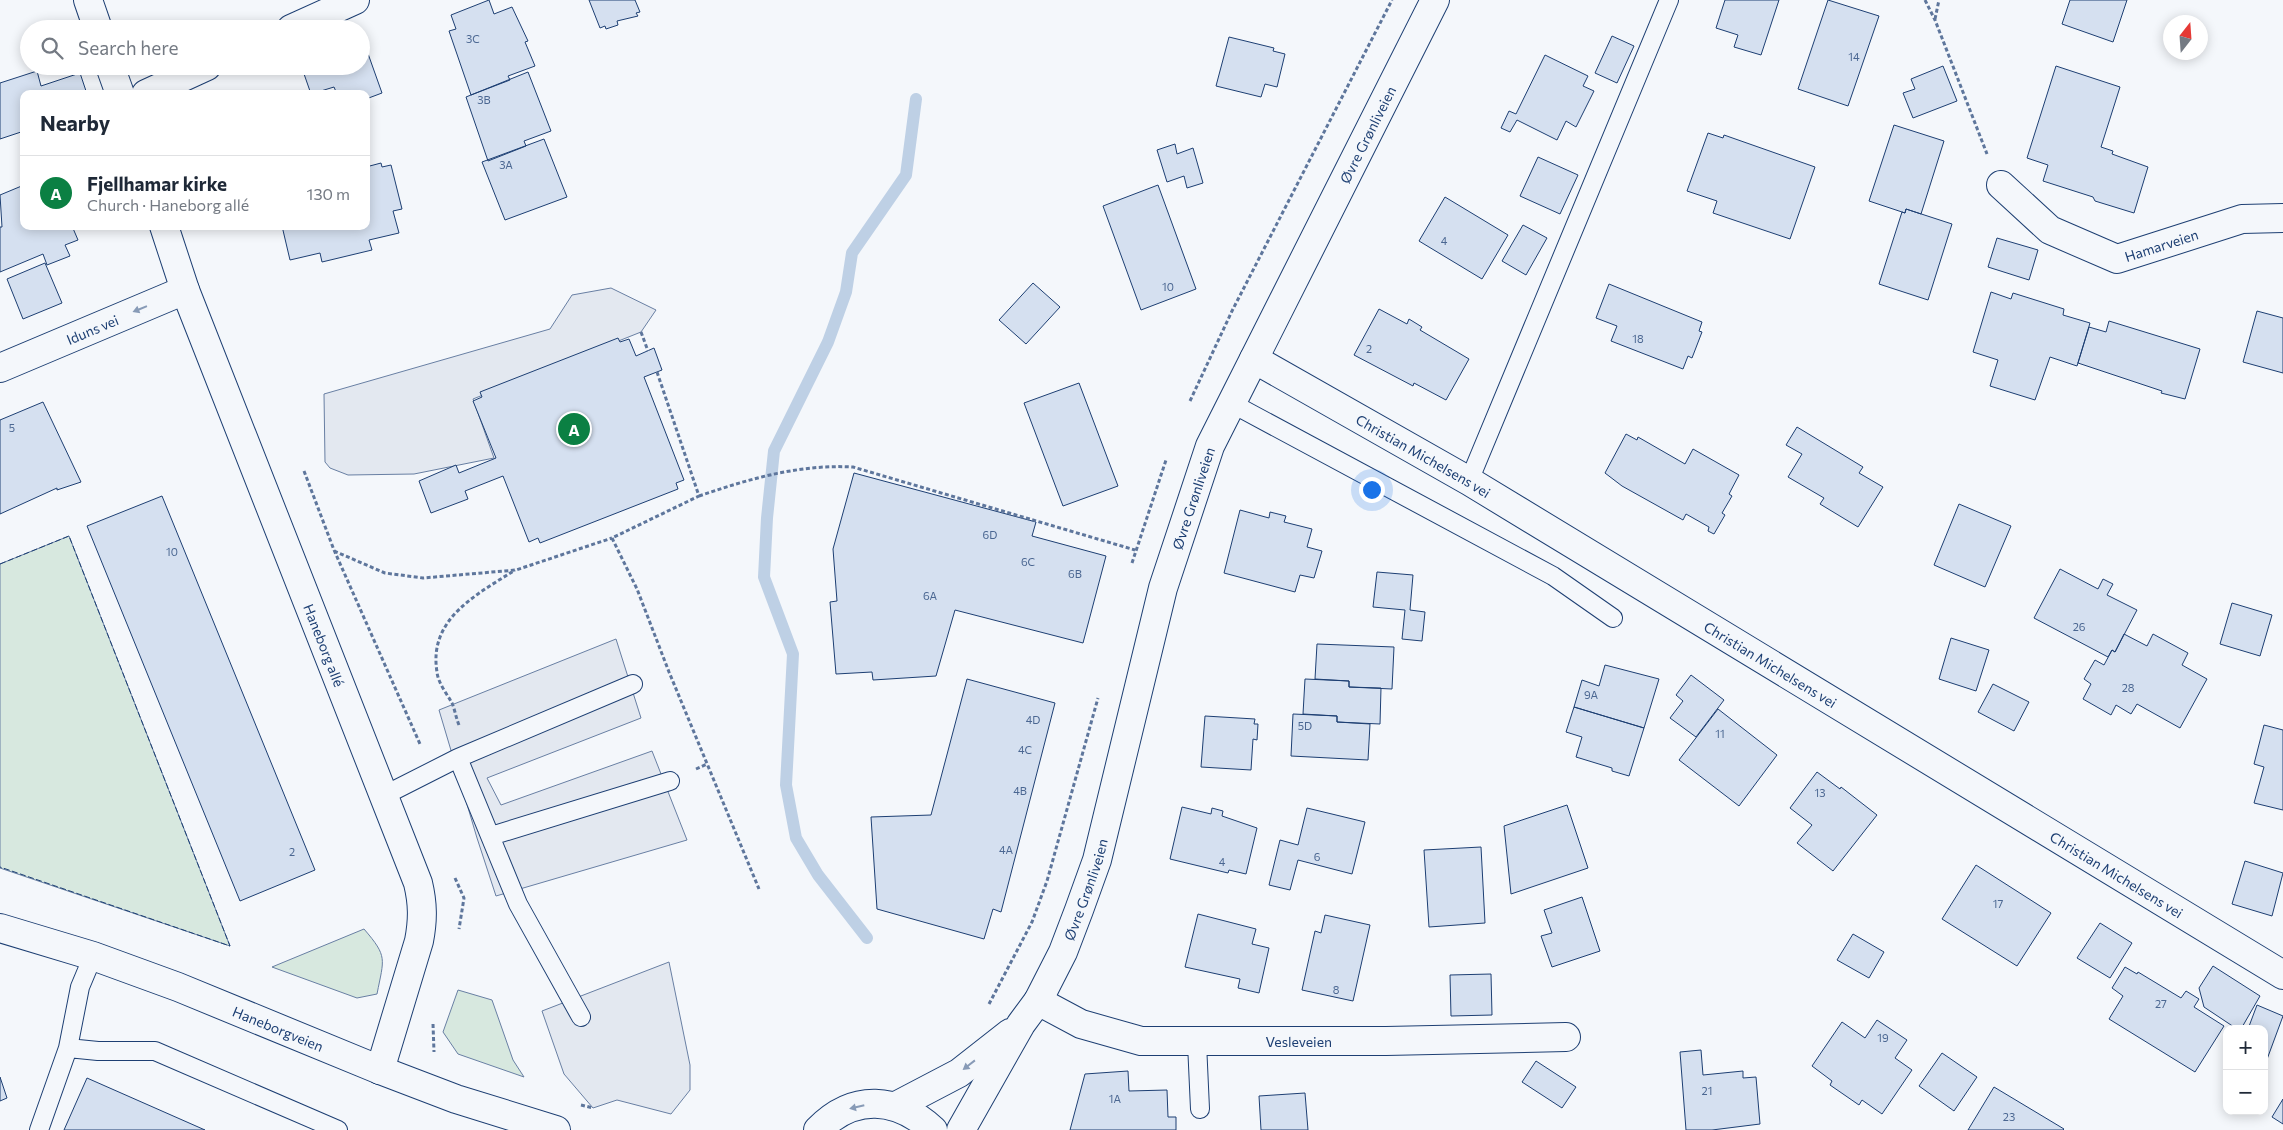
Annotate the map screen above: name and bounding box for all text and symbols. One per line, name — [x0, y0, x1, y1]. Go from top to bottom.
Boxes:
north arrow — [2163, 15, 2208, 60]
search box — [20, 20, 370, 75]
house number: 3C — [466, 32, 480, 45]
icon: search — [38, 34, 66, 62]
text: Search here — [78, 36, 178, 59]
house number: 14 — [1848, 50, 1860, 63]
street label: Øvre Grønliveien — [1336, 83, 1399, 186]
house number: 3B — [477, 93, 491, 106]
text: Nearby — [40, 110, 110, 135]
house number: 3A — [499, 158, 513, 171]
text: Fjellhamar kirke — [87, 172, 227, 195]
text: A — [50, 184, 62, 203]
text: 130 m — [307, 184, 350, 203]
text: Church · Haneborg allé — [87, 195, 249, 214]
street label: Hamarveien — [2122, 225, 2200, 265]
house number: 4 — [1441, 234, 1448, 247]
house number: 10 — [1162, 280, 1174, 293]
one-way arrow — [132, 305, 147, 313]
street label: Iduns vei — [64, 311, 121, 348]
house number: 18 — [1632, 332, 1644, 345]
house number: 2 — [1366, 342, 1372, 355]
pin: A — [558, 410, 590, 448]
street label: Christian Michelsens vei — [1353, 410, 1494, 501]
house number: 5 — [9, 421, 15, 434]
street label: Øvre Grønliveien — [1168, 445, 1218, 551]
your location — [1359, 477, 1385, 503]
house number: 6D — [983, 528, 997, 541]
house number: 10 — [166, 545, 178, 558]
house number: 6C — [1021, 555, 1035, 568]
house number: 6B — [1068, 567, 1082, 580]
house number: 6A — [923, 589, 937, 602]
street label: Haneborg allé — [301, 601, 349, 689]
street label: Christian Michelsens vei — [1701, 617, 1840, 711]
house number: 26 — [2073, 620, 2086, 633]
house number: 28 — [2122, 681, 2135, 694]
house number: 9A — [1584, 688, 1598, 701]
house number: 4D — [1026, 713, 1040, 726]
house number: 5D — [1298, 719, 1312, 732]
house number: 11 — [1715, 727, 1725, 740]
house number: 4C — [1018, 743, 1032, 756]
house number: 4B — [1013, 784, 1027, 797]
house number: 13 — [1815, 786, 1825, 799]
street label: Christian Michelsens vei — [2047, 827, 2186, 921]
street label: Øvre Grønliveien — [1060, 837, 1110, 943]
house number: 4A — [999, 843, 1013, 856]
house number: 2 — [289, 845, 295, 858]
house number: 6 — [1314, 850, 1321, 863]
house number: 4 — [1219, 855, 1226, 868]
house number: 17 — [1993, 897, 2003, 910]
house number: 8 — [1333, 983, 1340, 996]
house number: 27 — [2155, 997, 2167, 1010]
street label: Haneborgveien — [230, 1002, 326, 1054]
map controls — [2223, 1025, 2268, 1115]
button: + — [2223, 1025, 2268, 1070]
house number: 19 — [1877, 1031, 1889, 1044]
street label: Vesleveien — [1266, 1033, 1332, 1050]
one-way arrow — [962, 1060, 976, 1070]
button: − — [2223, 1070, 2268, 1115]
house number: 21 — [1702, 1084, 1712, 1097]
house number: 1A — [1109, 1092, 1122, 1105]
one-way arrow — [850, 1103, 865, 1111]
house number: 23 — [2003, 1110, 2015, 1123]

